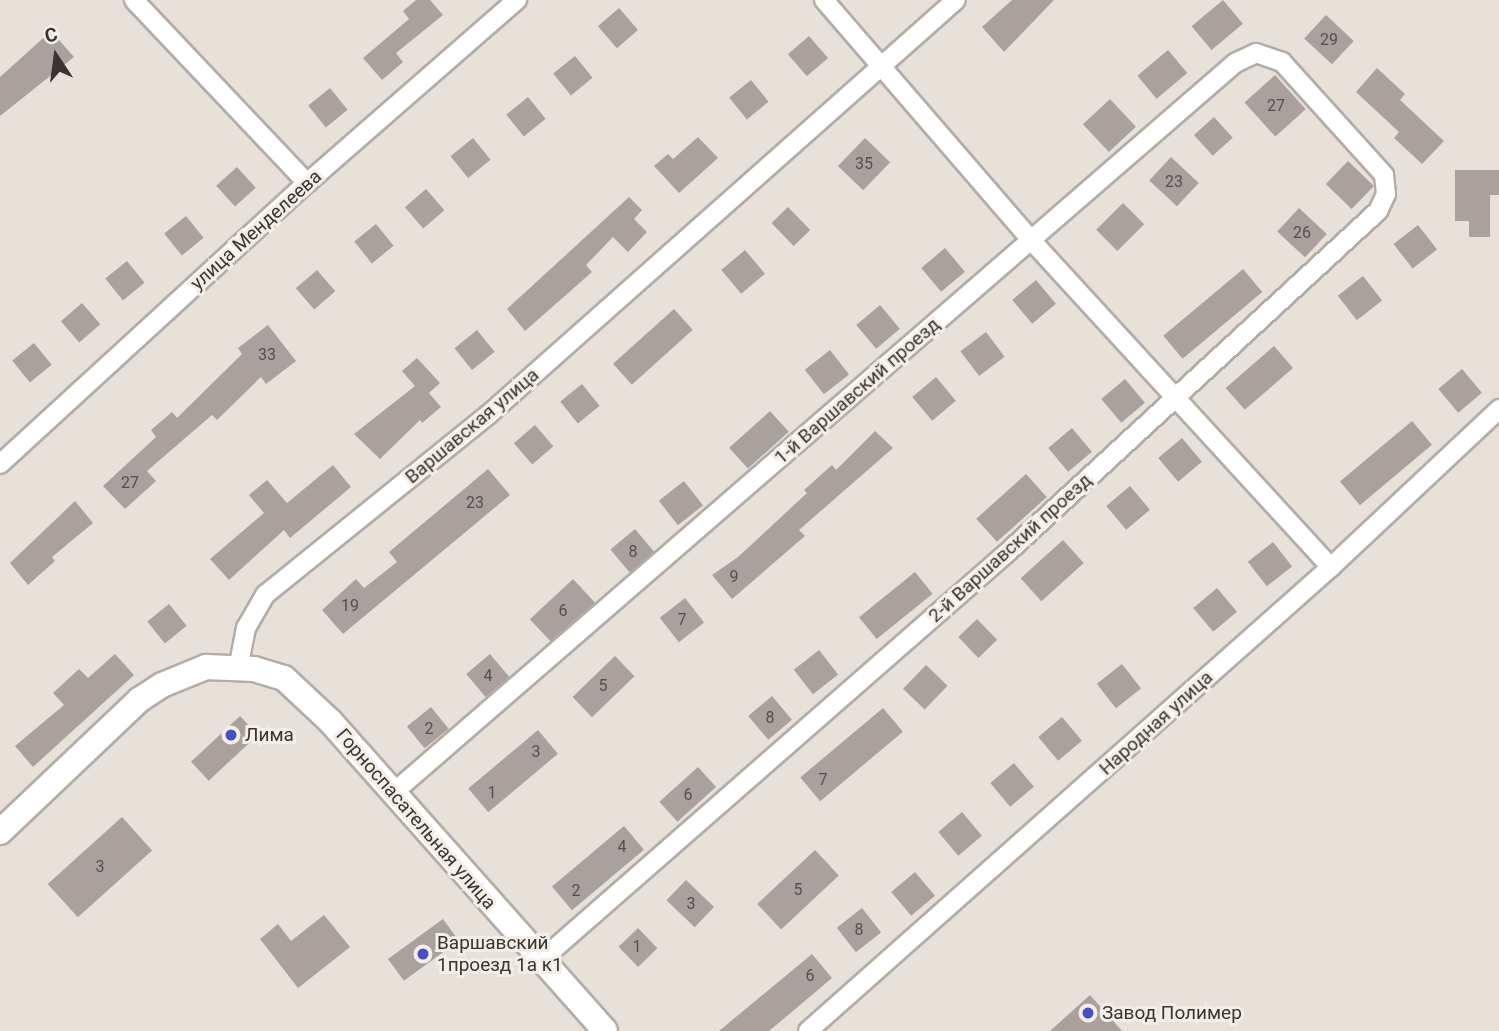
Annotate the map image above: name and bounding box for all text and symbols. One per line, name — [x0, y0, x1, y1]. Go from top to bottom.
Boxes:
north arrow — [21, 21, 91, 91]
text: С — [43, 22, 60, 48]
house number: 29 — [1320, 30, 1338, 50]
house number: 27 — [1267, 96, 1285, 116]
house number: 35 — [855, 154, 873, 174]
street label: улица Менделеева — [186, 165, 326, 295]
house number: 23 — [1165, 172, 1183, 192]
house number: 26 — [1293, 223, 1311, 243]
street label: 1-й Варшавский проезд — [770, 313, 944, 469]
house number: 33 — [258, 345, 276, 365]
street label: Варшавская улица — [401, 364, 543, 488]
street label: 2-й Варшавский проезд — [924, 469, 1096, 627]
house number: 27 — [121, 473, 139, 493]
house number: 23 — [466, 493, 484, 513]
house number: 8 — [629, 542, 637, 562]
house number: 9 — [730, 567, 738, 587]
house number: 19 — [341, 596, 359, 616]
house number: 6 — [559, 601, 567, 621]
house number: 7 — [678, 610, 686, 630]
house number: 4 — [484, 666, 492, 686]
street label: Народная улица — [1095, 666, 1217, 780]
house number: 5 — [599, 676, 607, 696]
house number: 8 — [766, 708, 774, 728]
house number: 2 — [425, 719, 433, 739]
place label: Лима — [245, 724, 294, 746]
street label: Горноспасательная улица — [331, 724, 501, 914]
marker: Лима — [223, 727, 239, 743]
house number: 3 — [532, 742, 540, 762]
house number: 7 — [819, 770, 827, 790]
house number: 1 — [488, 783, 496, 803]
house number: 6 — [684, 785, 692, 805]
house number: 4 — [618, 837, 626, 857]
house number: 3 — [96, 857, 104, 877]
house number: 5 — [794, 880, 802, 900]
house number: 2 — [572, 881, 580, 901]
house number: 3 — [687, 894, 695, 914]
house number: 8 — [855, 920, 863, 940]
place label: Варшавский 1проезд 1а к1 — [437, 932, 563, 976]
house number: 1 — [633, 937, 641, 957]
marker: Варшавский 1проезд 1а к1 — [415, 946, 431, 962]
house number: 6 — [806, 966, 814, 986]
place label: Завод Полимер — [1102, 1002, 1242, 1024]
marker: Завод Полимер — [1080, 1005, 1096, 1021]

